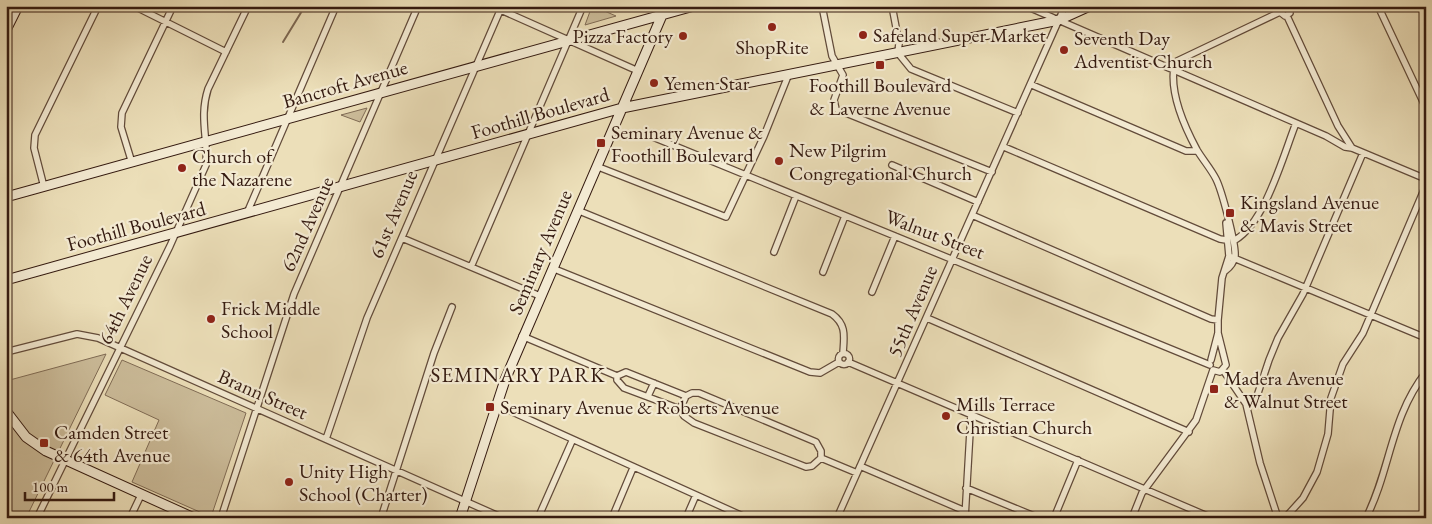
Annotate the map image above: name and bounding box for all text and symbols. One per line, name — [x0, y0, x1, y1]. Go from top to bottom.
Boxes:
marker: ShopRite — [766, 21, 778, 33]
place label: Safeland Super Market — [873, 22, 1047, 48]
place label: Pizza Factory — [573, 23, 673, 49]
place label: Seventh Day Adventist Church — [1073, 25, 1213, 74]
marker: Safeland Super Market — [857, 29, 869, 41]
marker: Pizza Factory — [677, 30, 689, 42]
place label: ShopRite — [735, 34, 809, 60]
marker: Seventh Day Adventist Church — [1058, 44, 1070, 56]
street label: Bancroft Avenue — [280, 54, 411, 114]
marker: Foothill Boulevard & Laverne Avenue — [874, 59, 886, 71]
place label: Yemen Star — [664, 70, 750, 96]
place label: Foothill Boulevard & Laverne Avenue — [809, 72, 952, 121]
marker: Yemen Star — [648, 77, 660, 89]
street label: Foothill Boulevard — [468, 81, 613, 145]
place label: Seminary Avenue & Foothill Boulevard — [611, 119, 763, 168]
marker: Seminary Avenue & Foothill Boulevard — [595, 137, 607, 149]
place label: New Pilgrim Congregational Church — [789, 137, 972, 186]
place label: Church of the Nazarene — [192, 143, 292, 192]
marker: New Pilgrim Congregational Church — [773, 155, 785, 167]
marker: Church of the Nazarene — [176, 162, 188, 174]
street label: 61st Avenue — [363, 166, 423, 262]
street label: 62nd Avenue — [275, 172, 340, 276]
street label: Seminary Avenue — [502, 186, 578, 318]
place label: Kingsland Avenue & Mavis Street — [1240, 189, 1379, 238]
street label: Foothill Boulevard — [64, 195, 209, 257]
street label: Walnut Street — [882, 203, 989, 265]
marker: Kingsland Avenue & Mavis Street — [1224, 207, 1236, 219]
street label: 64th Avenue — [92, 249, 158, 348]
street label: 55th Avenue — [881, 261, 943, 361]
place label: Frick Middle School — [221, 295, 320, 344]
marker: Frick Middle School — [205, 313, 217, 325]
district label: SEMINARY PARK — [431, 361, 605, 388]
street label: Brann Street — [214, 363, 313, 426]
place label: Madera Avenue & Walnut Street — [1224, 365, 1348, 414]
marker: Madera Avenue & Walnut Street — [1208, 383, 1220, 395]
place label: Mills Terrace Christian Church — [956, 391, 1092, 440]
place label: Seminary Avenue & Roberts Avenue — [500, 394, 779, 420]
marker: Seminary Avenue & Roberts Avenue — [484, 401, 496, 413]
marker: Mills Terrace Christian Church — [940, 410, 952, 422]
place label: Camden Street & 64th Avenue — [54, 419, 170, 468]
marker: Camden Street & 64th Avenue — [38, 437, 50, 449]
place label: Unity High School (Charter) — [299, 458, 428, 507]
scale bar — [25, 469, 114, 501]
marker: Unity High School (Charter) — [283, 476, 295, 488]
text: 100 m — [32, 477, 69, 496]

